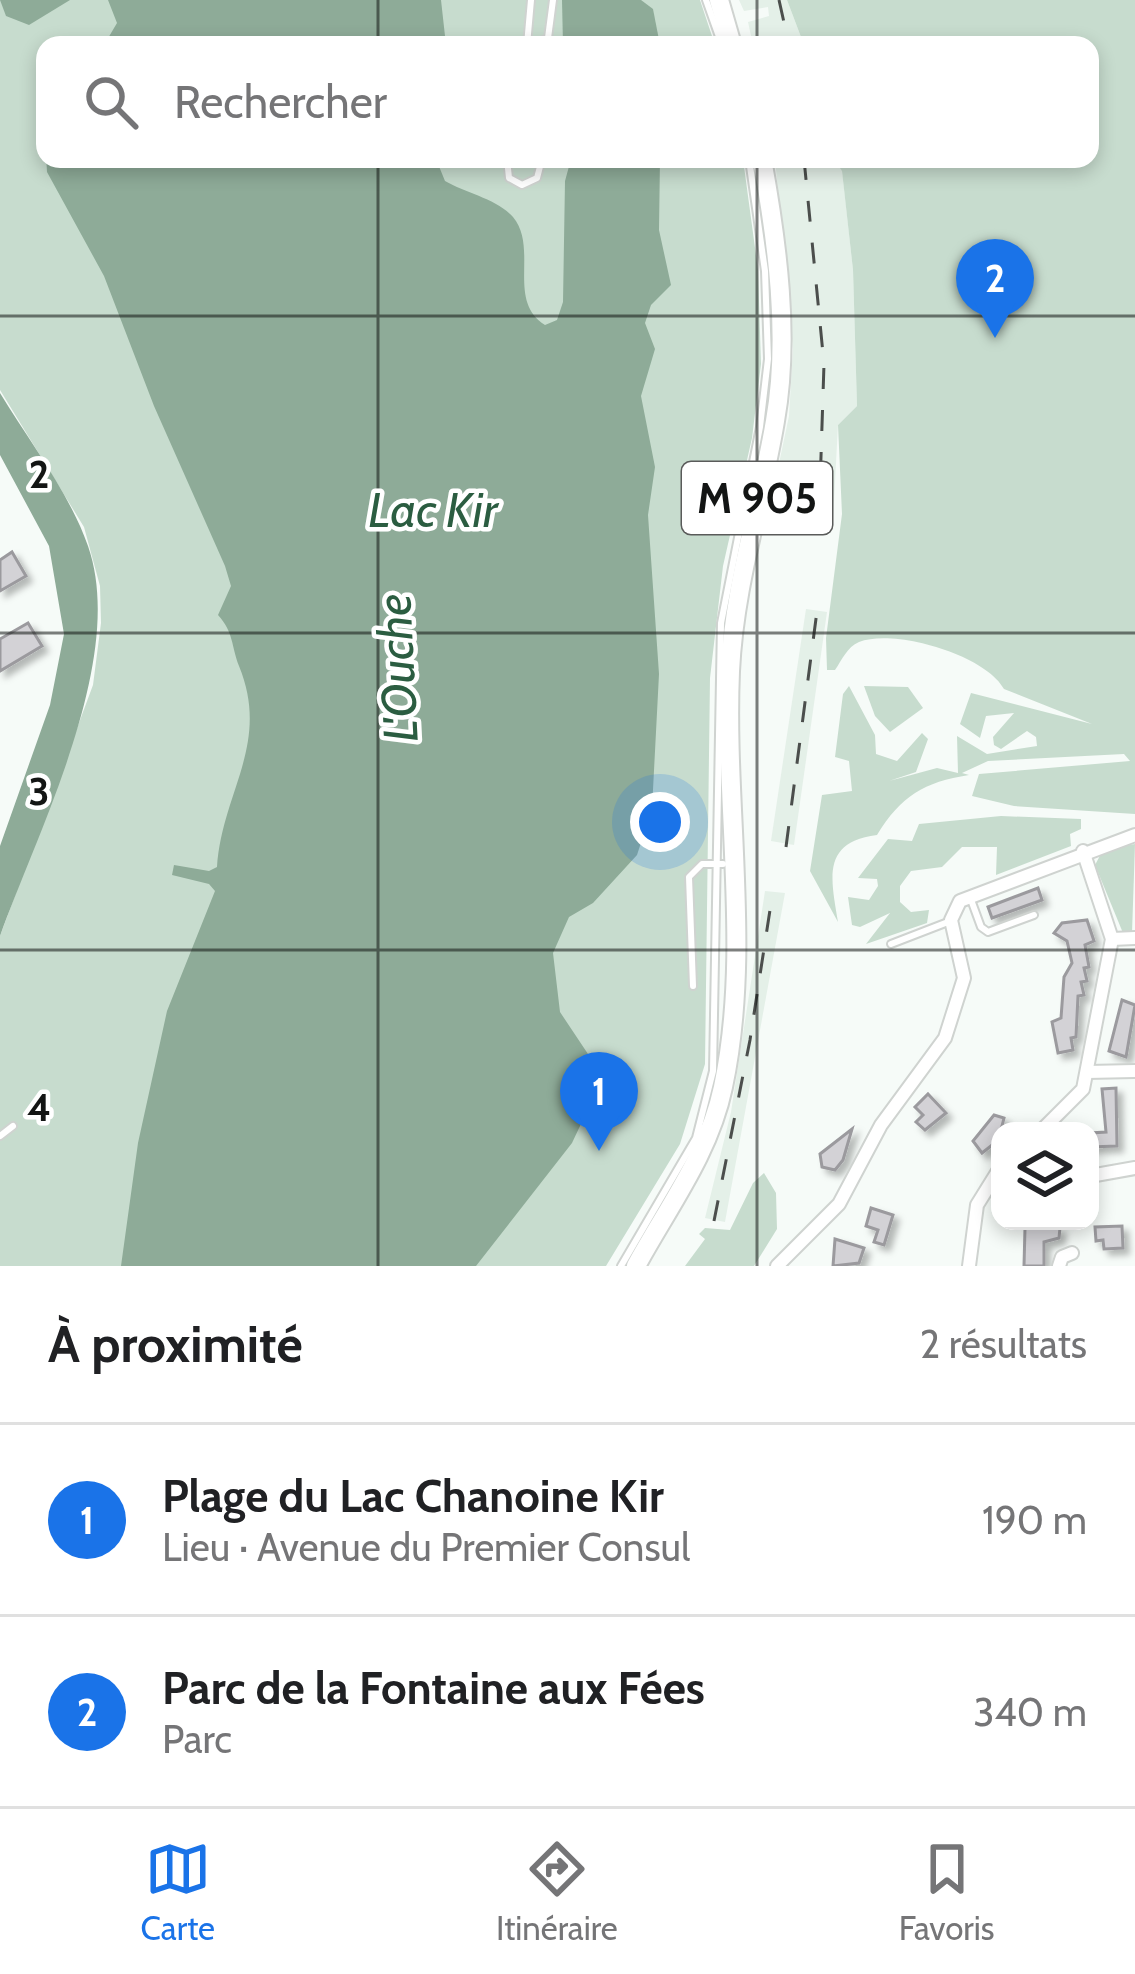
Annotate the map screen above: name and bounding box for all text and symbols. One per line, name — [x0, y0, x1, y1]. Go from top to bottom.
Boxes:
search box — [36, 36, 1099, 168]
icon: search — [78, 69, 144, 135]
text: Rechercher — [174, 75, 387, 129]
pin: 2 — [956, 239, 1034, 338]
text: 2 — [29, 450, 49, 498]
road number: M 905 — [682, 462, 832, 534]
water label: Lac Kir — [368, 481, 500, 539]
water label: L'Ouche — [364, 592, 430, 744]
text: 3 — [28, 767, 50, 815]
your location — [630, 792, 690, 852]
pin: 1 — [560, 1052, 638, 1151]
text: 4 — [27, 1083, 51, 1131]
map controls — [991, 1122, 1099, 1230]
button: layers — [991, 1122, 1099, 1230]
text: À proximité — [48, 1313, 303, 1375]
text: 2 résultats — [920, 1320, 1087, 1368]
text: Plage du Lac Chanoine Kir — [162, 1469, 664, 1523]
text: 1 — [80, 1496, 94, 1544]
text: 190 m — [982, 1496, 1087, 1544]
text: Lieu · Avenue du Premier Consul — [162, 1523, 690, 1571]
text: Parc de la Fontaine aux Fées — [162, 1661, 705, 1715]
text: 2 — [77, 1688, 97, 1736]
text: 340 m — [973, 1688, 1087, 1736]
text: Parc — [162, 1715, 232, 1763]
tab: Carte — [141, 1836, 215, 1948]
tab: Itinéraire — [496, 1836, 618, 1948]
tab: Favoris — [899, 1836, 994, 1948]

